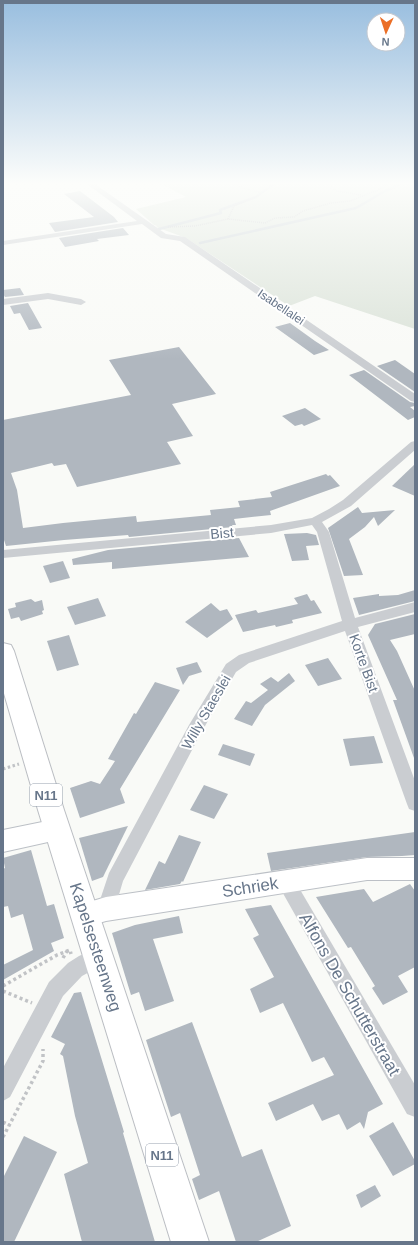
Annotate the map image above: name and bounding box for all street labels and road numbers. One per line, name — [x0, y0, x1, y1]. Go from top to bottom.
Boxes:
street label: Isabellalei — [255, 286, 307, 328]
street label: Bist — [210, 524, 234, 542]
street label: Korte Bist — [346, 632, 382, 694]
street label: Willy Staeslei — [178, 672, 234, 752]
road number: N11 — [30, 784, 62, 806]
street label: Schriek — [221, 874, 280, 901]
street label: Kapelsesteenweg — [66, 880, 125, 1014]
street label: Alfons De Schutterstraat — [295, 910, 404, 1079]
road number: N11 — [146, 1144, 178, 1166]

